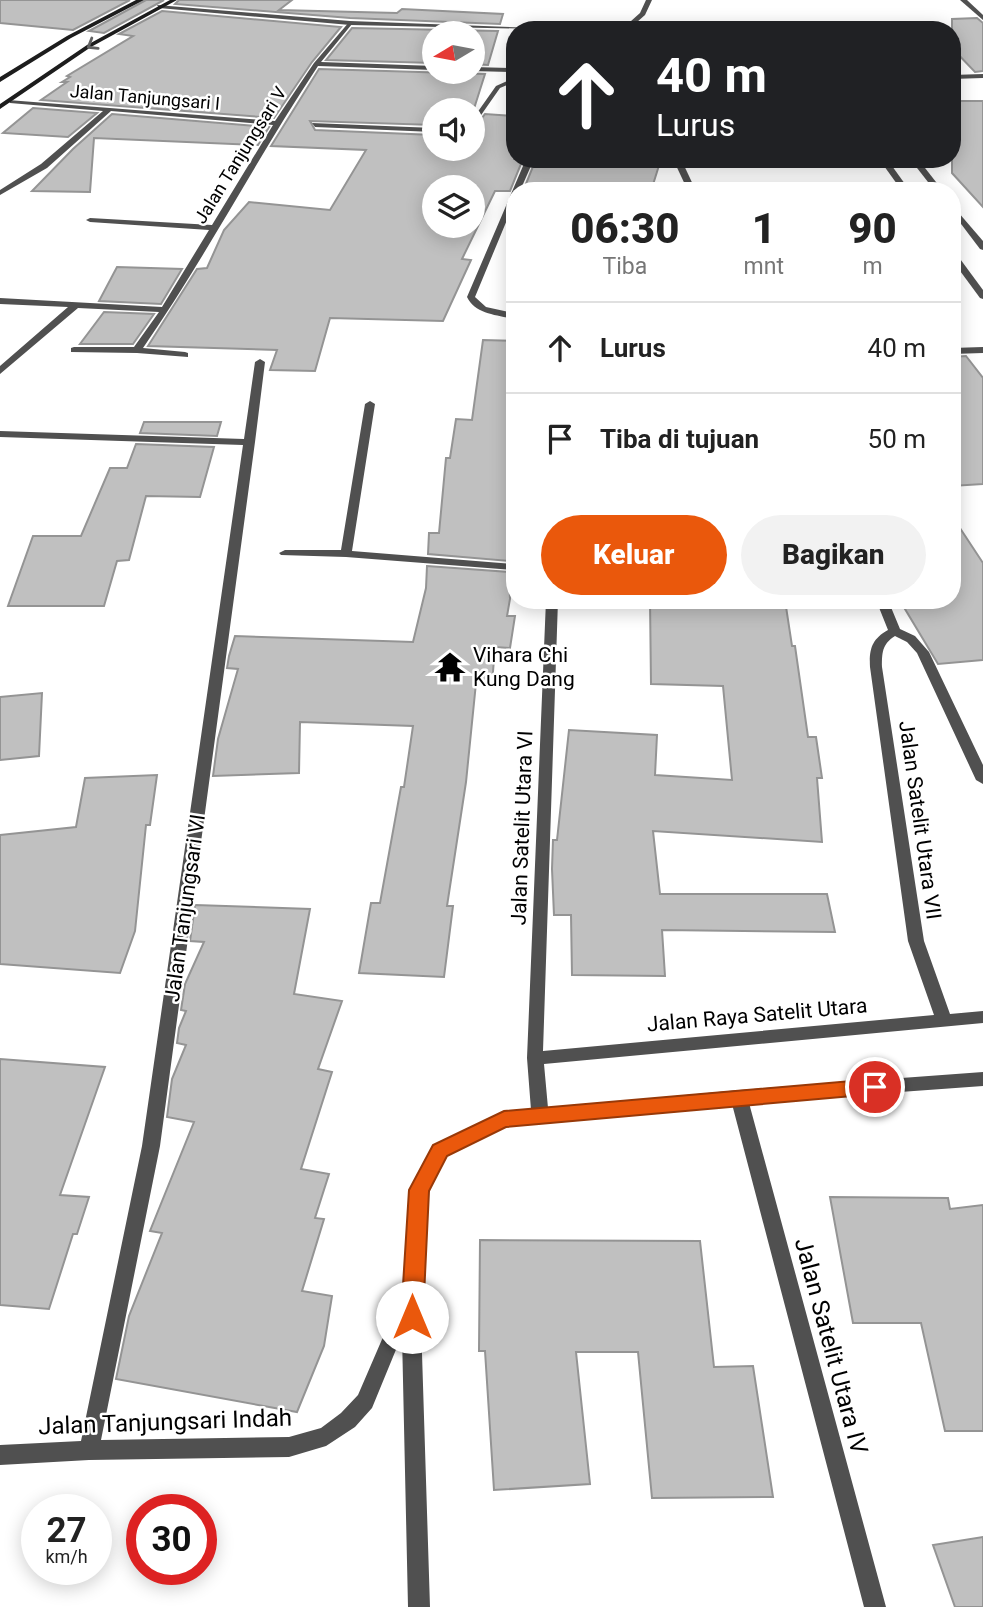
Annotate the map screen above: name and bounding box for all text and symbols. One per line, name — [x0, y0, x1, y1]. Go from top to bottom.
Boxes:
north arrow — [422, 21, 485, 84]
map controls — [422, 21, 485, 238]
one-way arrow — [87, 37, 100, 50]
text: 40 m — [656, 47, 767, 104]
icon: ahead — [541, 49, 632, 140]
street label: Jalan Tanjungsari I — [69, 80, 221, 114]
street label: Jalan Tanjungsari V — [189, 82, 291, 227]
button: sound — [422, 98, 485, 161]
text: Lurus — [656, 106, 735, 144]
button: layers — [422, 175, 485, 238]
text: 06:30 — [570, 204, 679, 253]
text: 1 — [752, 204, 776, 253]
text: 90 — [848, 204, 897, 253]
text: Tiba — [602, 253, 647, 280]
text: mnt — [744, 253, 784, 280]
text: m — [862, 253, 883, 280]
icon: ahead — [541, 329, 579, 367]
text: Lurus — [600, 333, 666, 363]
text: 40 m — [868, 333, 926, 363]
icon: arrive — [541, 420, 579, 458]
text: Tiba di tujuan — [600, 424, 759, 454]
text: 50 m — [868, 424, 926, 454]
button: Keluar — [541, 515, 727, 595]
button: Bagikan — [741, 515, 926, 595]
place label: Vihara Chi Kung Dang — [473, 643, 575, 691]
temple icon: Vihara Chi Kung Dang — [433, 650, 467, 684]
street label: Jalan Satelit Utara VII — [894, 719, 946, 921]
street label: Jalan Satelit Utara VI — [507, 730, 537, 926]
street label: Jalan Tanjungsari VI — [160, 813, 210, 1003]
street label: Jalan Raya Satelit Utara — [646, 993, 868, 1037]
pin — [845, 1057, 905, 1117]
icon: arrive — [856, 1068, 894, 1106]
street label: Jalan Satelit Utara IV — [789, 1235, 873, 1457]
position arrow — [375, 1280, 449, 1354]
street label: Jalan Tanjungsari Indah — [38, 1404, 292, 1440]
speed limit sign: 30 — [126, 1494, 217, 1585]
text: 27 — [46, 1510, 87, 1551]
text: km/h — [45, 1546, 88, 1567]

